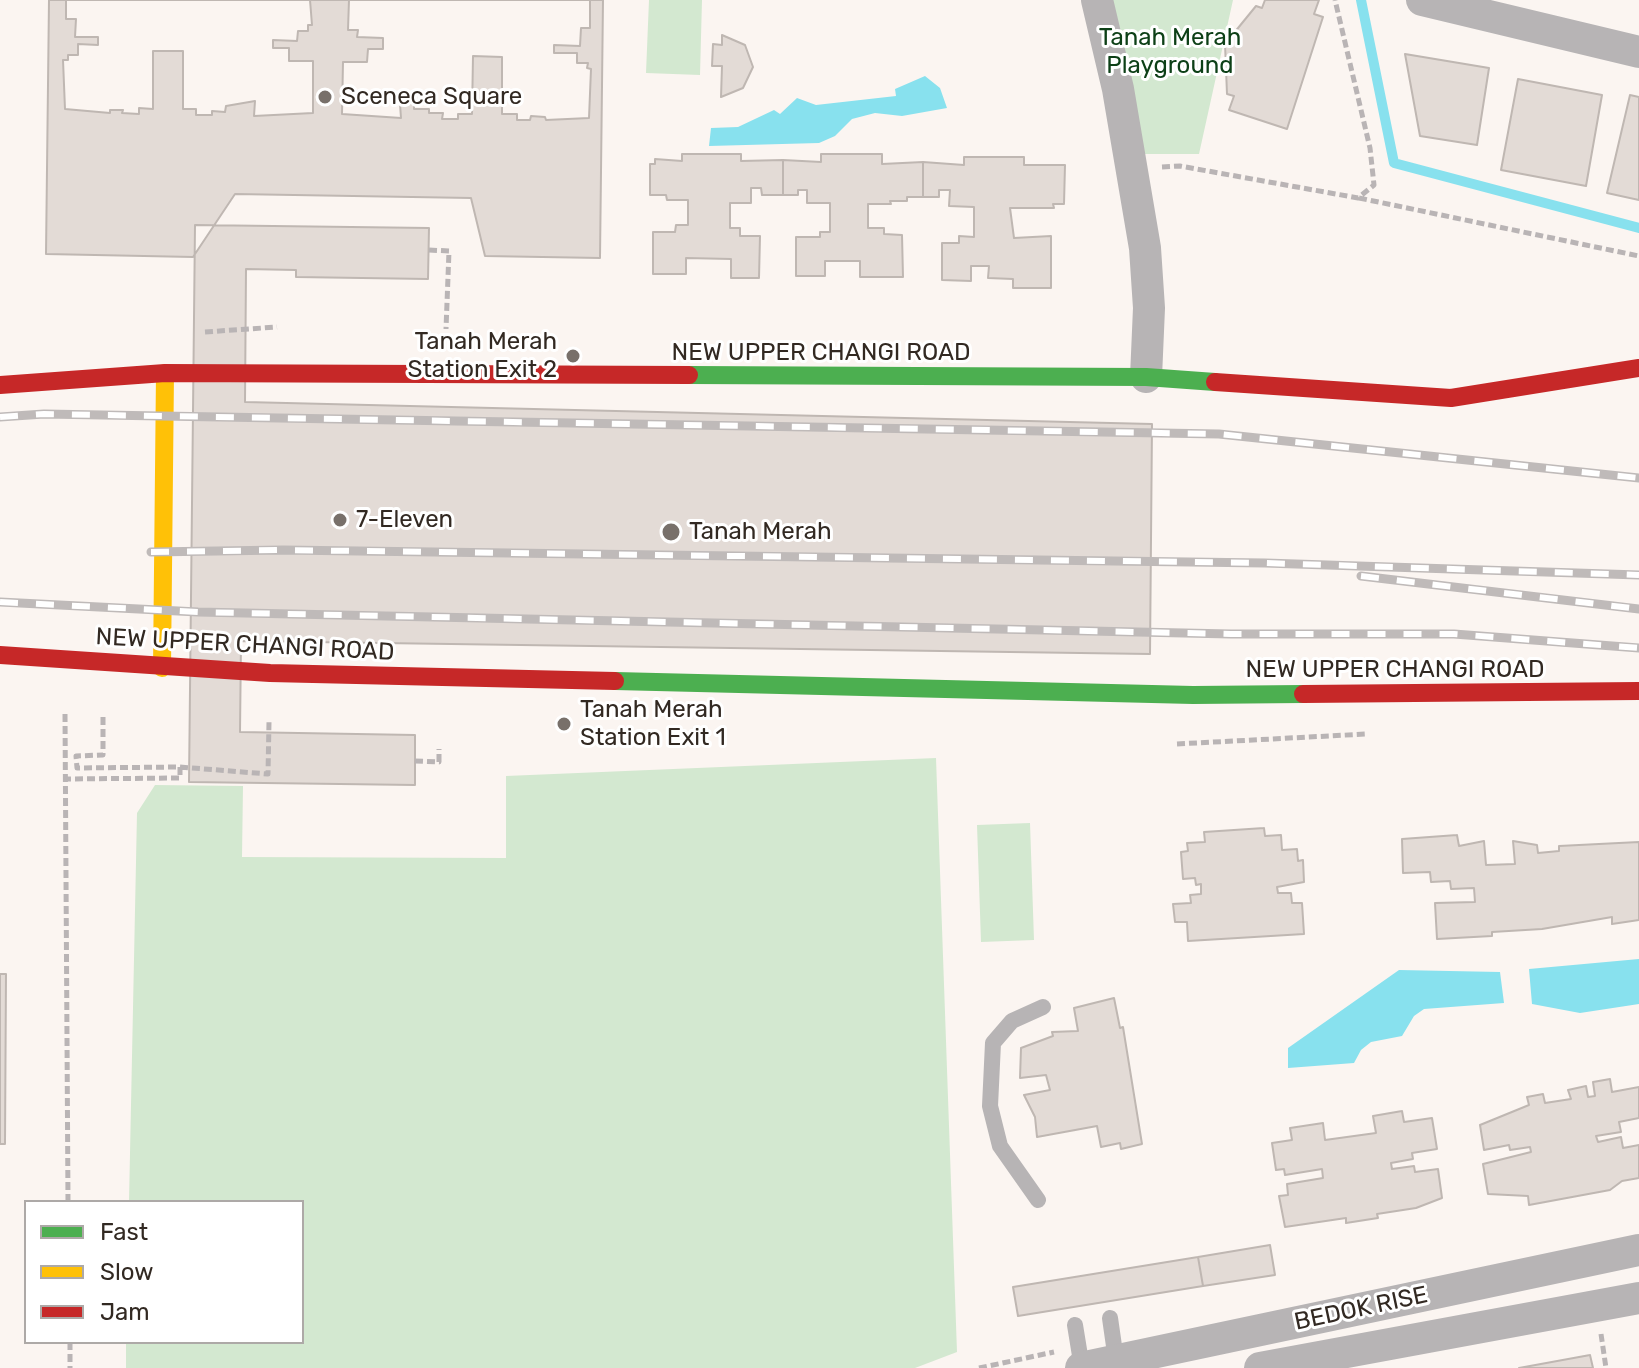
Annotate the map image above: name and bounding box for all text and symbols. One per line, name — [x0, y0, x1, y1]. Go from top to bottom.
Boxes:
park label: Tanah Merah Playground — [1099, 24, 1241, 80]
place label: Sceneca Square — [341, 83, 522, 111]
marker: Sceneca Square — [316, 88, 334, 106]
place label: Tanah Merah Station Exit 2 — [408, 328, 557, 384]
street label: NEW UPPER CHANGI ROAD — [671, 339, 971, 367]
marker: Tanah Merah Station Exit 2 — [564, 347, 582, 365]
place label: 7-Eleven — [356, 506, 453, 534]
marker: 7-Eleven — [331, 511, 349, 529]
place label: Tanah Merah — [689, 518, 831, 546]
marker: Tanah Merah — [660, 521, 682, 543]
street label: NEW UPPER CHANGI ROAD — [95, 623, 395, 667]
street label: NEW UPPER CHANGI ROAD — [1245, 656, 1545, 684]
place label: Tanah Merah Station Exit 1 — [580, 696, 726, 752]
marker: Tanah Merah Station Exit 1 — [555, 715, 573, 733]
legend — [24, 1200, 304, 1344]
text: Fast — [100, 1218, 148, 1246]
text: Slow — [100, 1258, 153, 1286]
street label: BEDOK RISE — [1292, 1281, 1430, 1337]
text: Jam — [100, 1298, 150, 1326]

